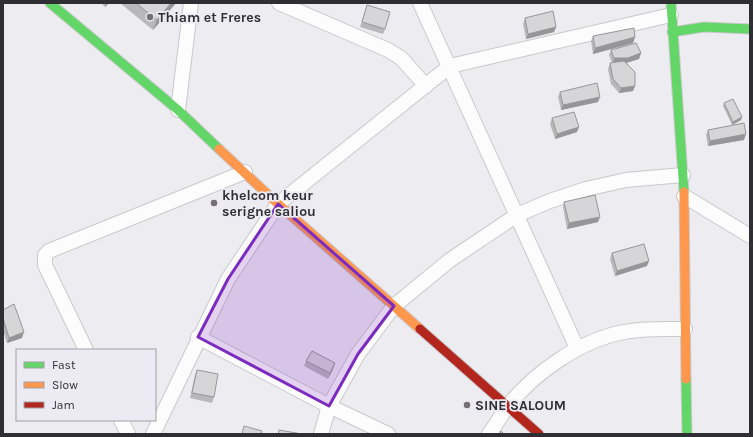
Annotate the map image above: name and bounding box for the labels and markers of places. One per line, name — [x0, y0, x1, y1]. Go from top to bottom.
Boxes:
place label: Thiam et Freres — [158, 9, 261, 26]
marker: Thiam et Freres — [145, 12, 155, 22]
place label: khelcom keur serigne saliou — [222, 187, 316, 220]
marker: khelcom keur serigne saliou — [209, 198, 219, 208]
place label: SINE SALOUM — [475, 397, 566, 414]
marker: SINE SALOUM — [462, 400, 472, 410]

